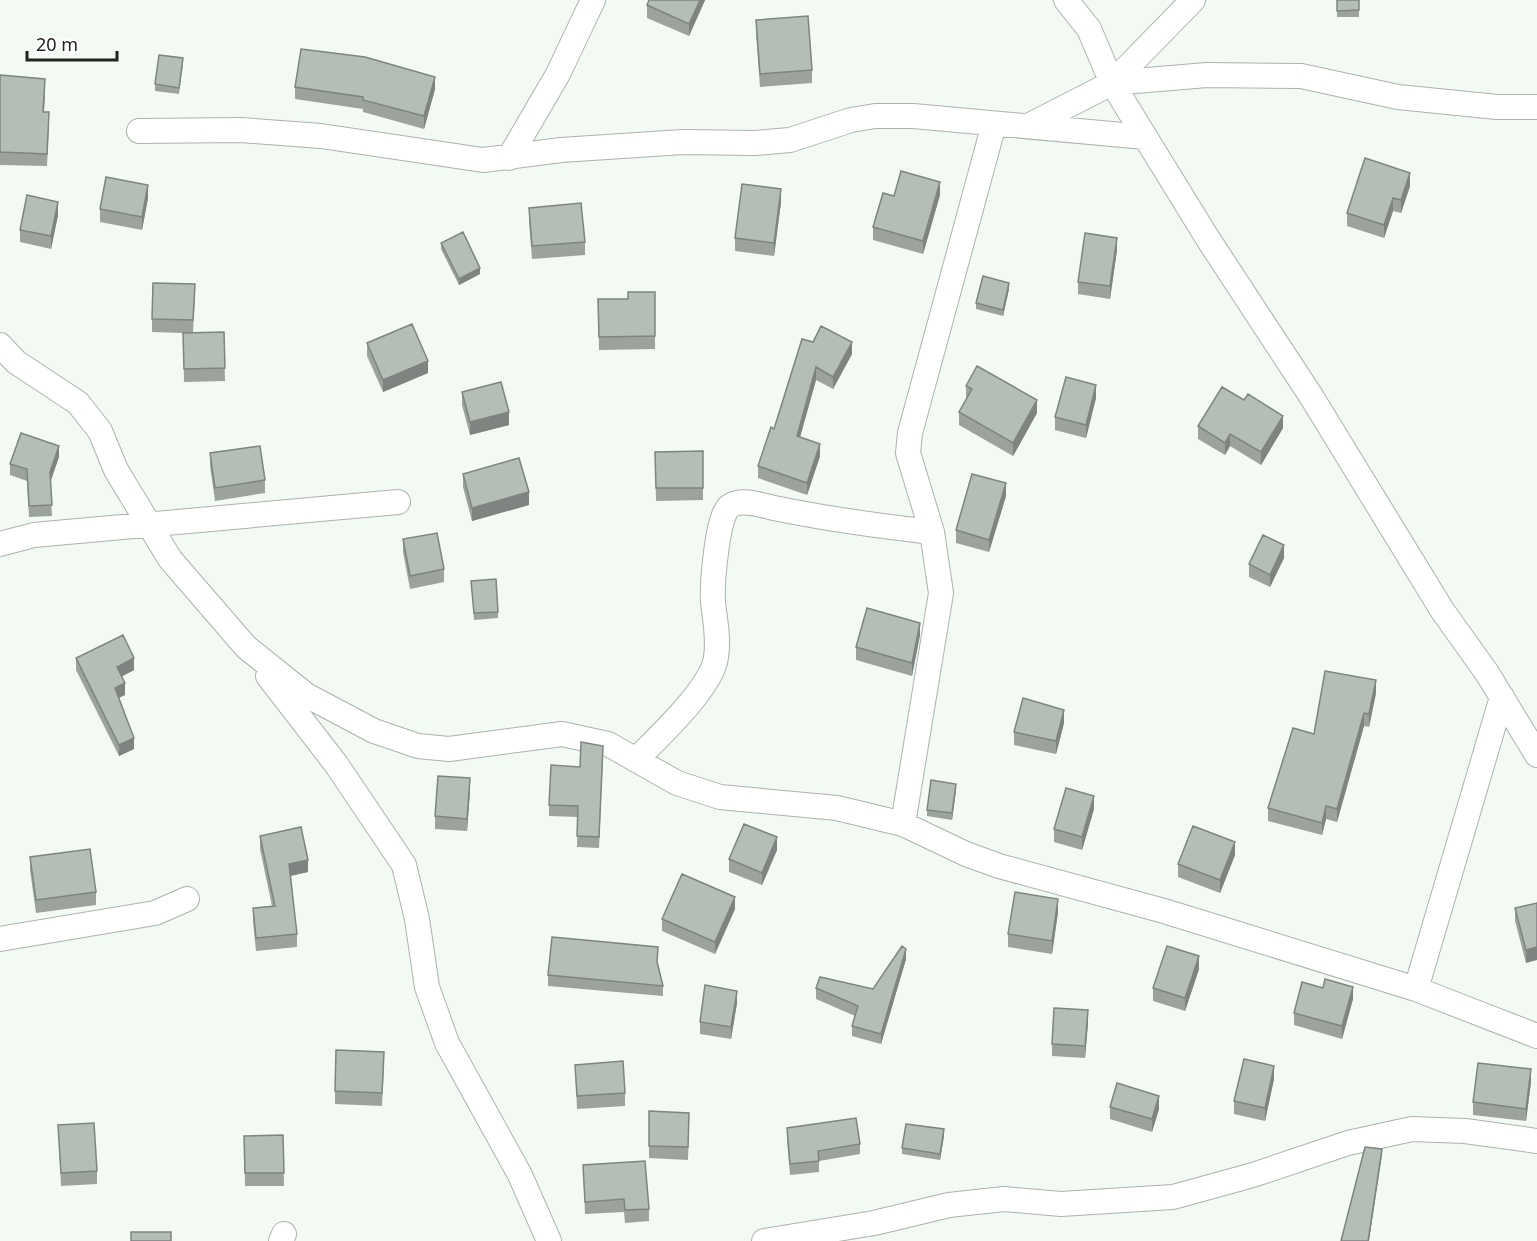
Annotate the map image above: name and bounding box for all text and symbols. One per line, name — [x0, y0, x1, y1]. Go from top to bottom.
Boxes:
scale bar — [27, 24, 117, 62]
text: 20 m — [36, 32, 78, 56]

